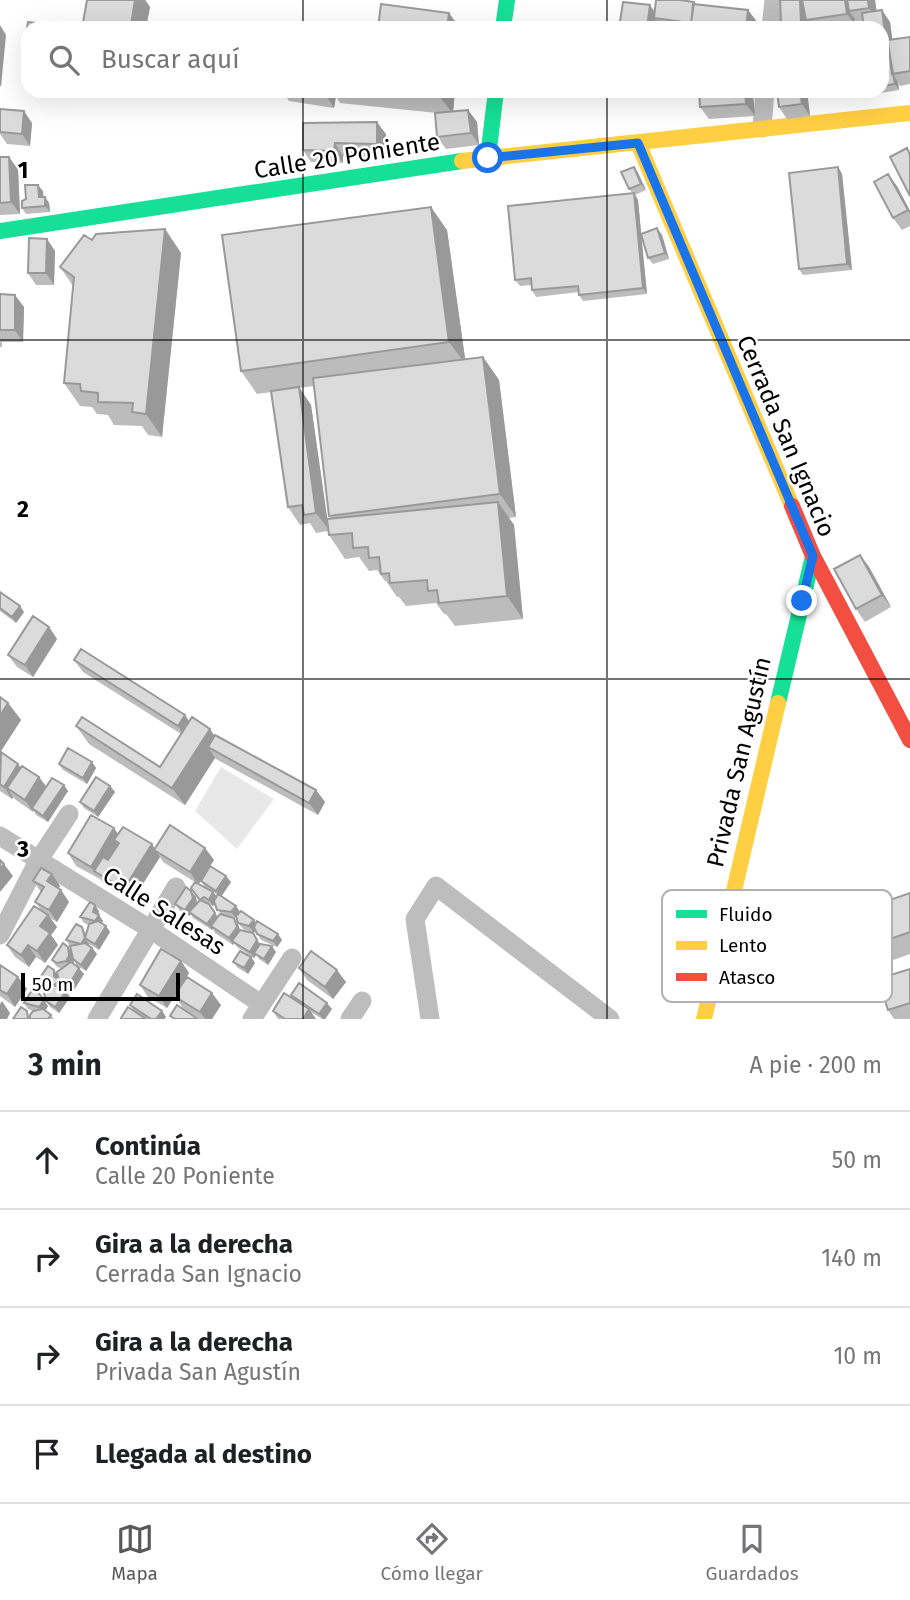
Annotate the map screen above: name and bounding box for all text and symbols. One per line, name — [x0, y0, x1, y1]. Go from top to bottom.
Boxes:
search box — [21, 21, 889, 98]
icon: search — [45, 41, 83, 79]
text: Buscar aquí — [101, 44, 239, 75]
street label: Calle 20 Poniente — [252, 127, 442, 185]
route start — [472, 142, 503, 173]
text: 1 — [18, 156, 28, 184]
street label: Cerrada San Ignacio — [731, 331, 841, 541]
text: 2 — [17, 495, 29, 523]
route end — [786, 585, 817, 616]
street label: Privada San Agustín — [701, 654, 777, 870]
text: 3 — [16, 835, 29, 863]
street label: Calle Salesas — [98, 861, 230, 961]
legend — [662, 890, 892, 1002]
text: Fluido — [719, 903, 773, 926]
text: Lento — [719, 934, 767, 957]
text: Atasco — [719, 966, 775, 989]
scale bar — [21, 970, 180, 1002]
text: 50 m — [32, 973, 73, 996]
text: 3 min — [28, 1047, 102, 1083]
text: A pie · 200 m — [749, 1051, 882, 1079]
text: Continúa — [95, 1131, 201, 1162]
icon: ahead — [28, 1141, 66, 1179]
text: 50 m — [832, 1146, 882, 1174]
text: Calle 20 Poniente — [95, 1162, 275, 1190]
text: Gira a la derecha — [95, 1229, 293, 1260]
icon: right — [28, 1239, 66, 1277]
text: 140 m — [821, 1244, 882, 1272]
text: Cerrada San Ignacio — [95, 1260, 302, 1288]
text: Gira a la derecha — [95, 1327, 293, 1358]
icon: right — [28, 1337, 66, 1375]
text: 10 m — [833, 1342, 882, 1370]
text: Privada San Agustín — [95, 1358, 301, 1386]
icon: arrive — [28, 1435, 66, 1473]
text: Llegada al destino — [95, 1439, 312, 1470]
tab: Mapa — [111, 1520, 158, 1585]
tab: Cómo llegar — [381, 1520, 483, 1585]
tab: Guardados — [705, 1520, 799, 1585]

